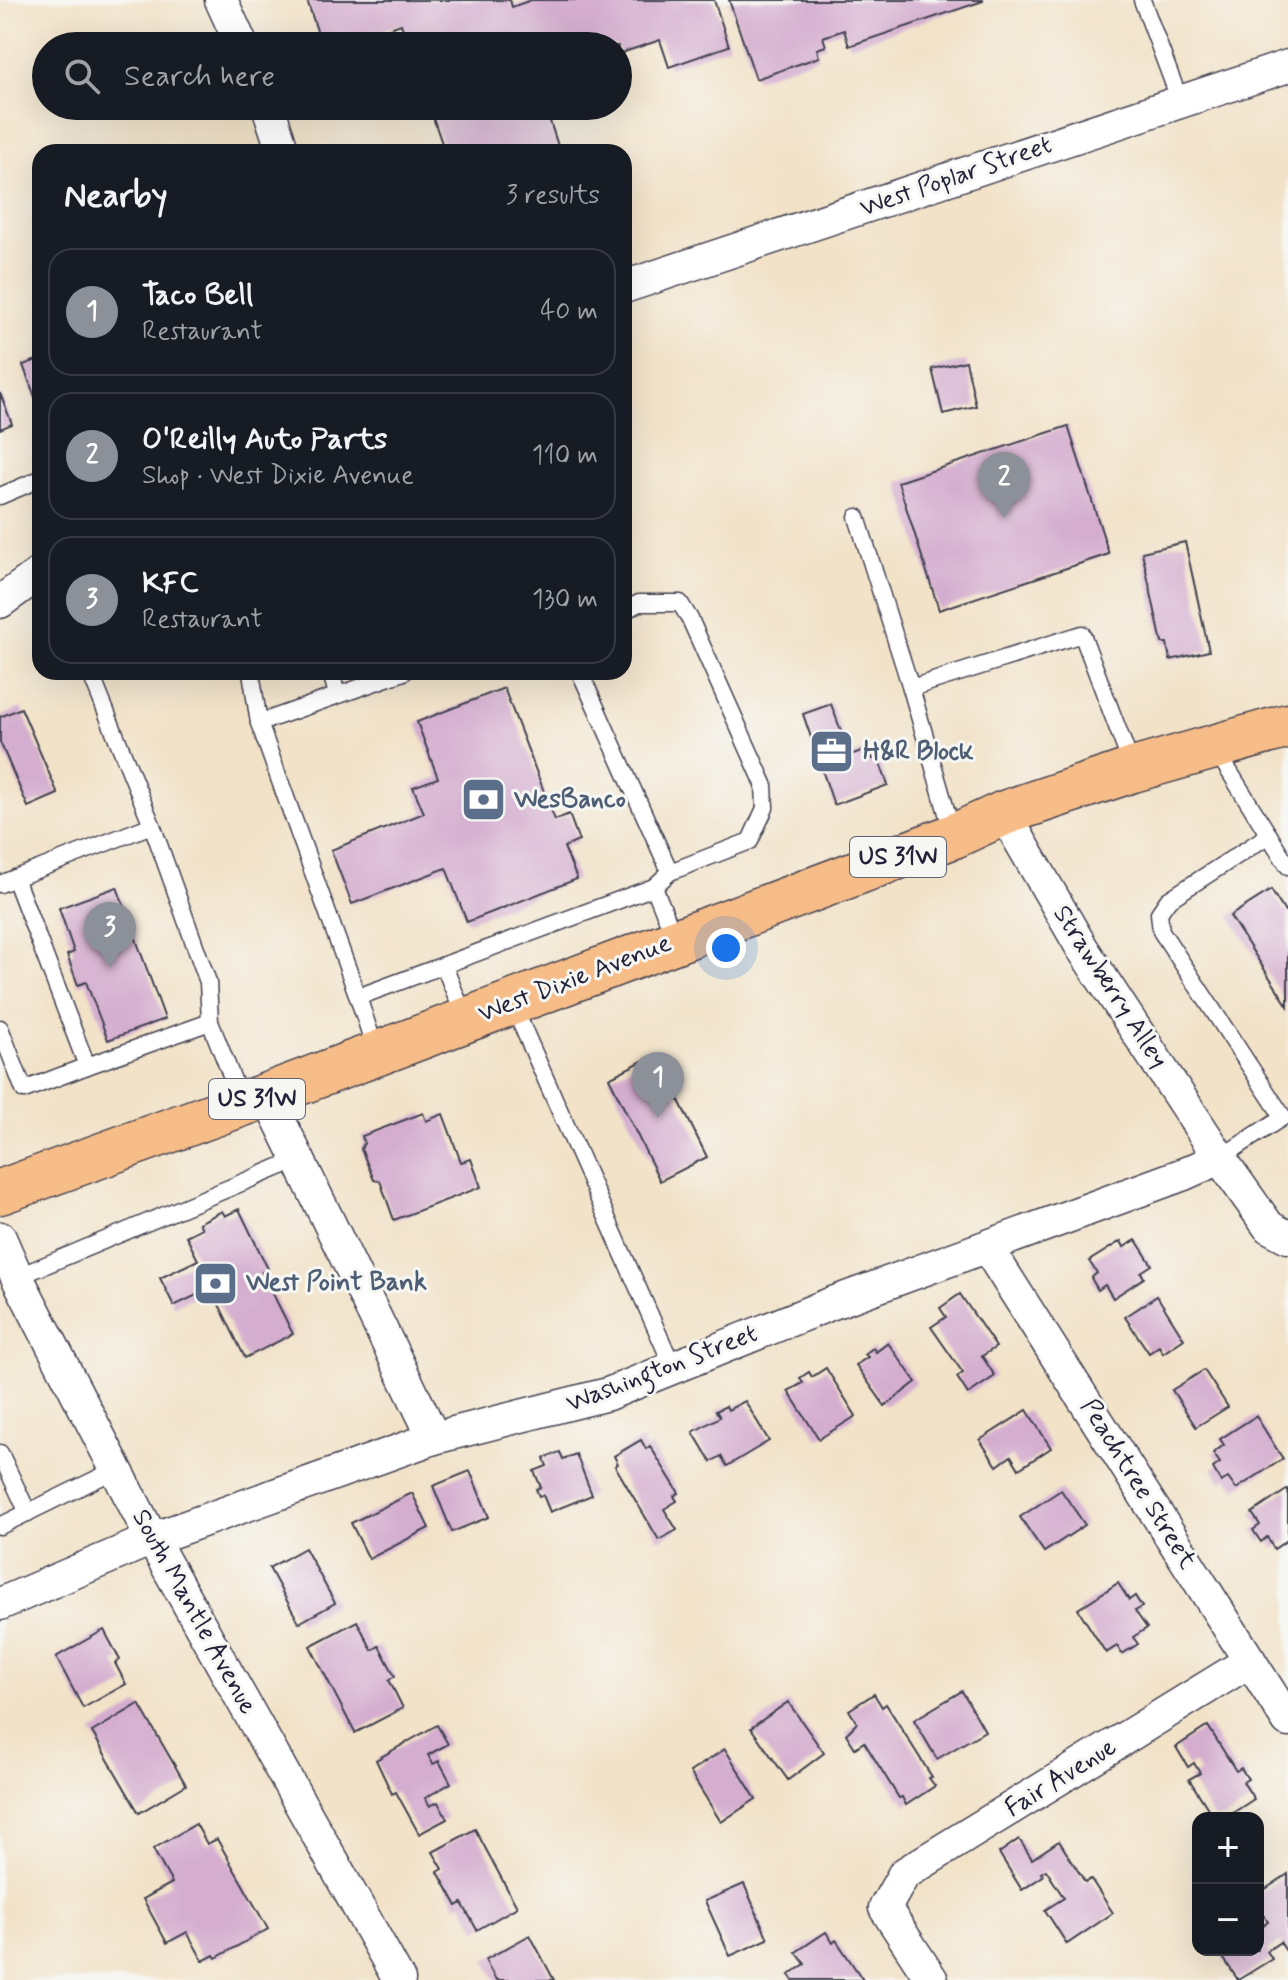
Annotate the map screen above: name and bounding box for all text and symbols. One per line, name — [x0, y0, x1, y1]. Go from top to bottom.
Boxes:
search box — [32, 32, 632, 120]
icon: search — [60, 54, 104, 98]
text: Search here — [124, 57, 275, 96]
street label: West Poplar Street — [856, 128, 1056, 226]
text: Nearby — [64, 174, 168, 219]
text: 3 results — [506, 179, 600, 213]
text: Taco Bell — [142, 276, 253, 315]
text: 1 — [86, 295, 98, 329]
text: 40 m — [540, 295, 598, 329]
text: Restaurant — [142, 315, 263, 349]
text: O'Reilly Auto Parts — [142, 420, 387, 459]
text: 2 — [86, 439, 98, 473]
text: 110 m — [532, 439, 598, 473]
pin: 2 — [978, 452, 1030, 518]
text: Shop · West Dixie Avenue — [142, 459, 414, 493]
text: KFC — [142, 564, 199, 603]
text: 3 — [86, 583, 98, 617]
text: 130 m — [532, 583, 598, 617]
text: Restaurant — [142, 603, 263, 637]
office icon: H&R Block — [808, 728, 856, 776]
place label: H&R Block — [863, 735, 974, 769]
bank icon: WesBanco — [459, 776, 507, 824]
place label: WesBanco — [513, 783, 626, 817]
road number: US 31W — [850, 837, 946, 877]
street label: Strawberry Alley — [1045, 899, 1175, 1075]
pin: 3 — [84, 902, 136, 968]
street label: West Dixie Avenue — [474, 926, 677, 1031]
your location — [706, 928, 746, 968]
pin: 1 — [632, 1052, 684, 1118]
road number: US 31W — [209, 1079, 305, 1119]
bank icon: West Point Bank — [191, 1259, 239, 1307]
place label: West Point Bank — [245, 1266, 427, 1300]
street label: Washington Street — [562, 1317, 763, 1424]
street label: Peachtree Street — [1072, 1392, 1204, 1576]
street label: South Mantle Avenue — [124, 1503, 264, 1721]
street label: Fair Avenue — [999, 1730, 1123, 1826]
map controls — [1192, 1812, 1264, 1956]
button: + — [1192, 1812, 1264, 1884]
button: − — [1192, 1884, 1264, 1956]

